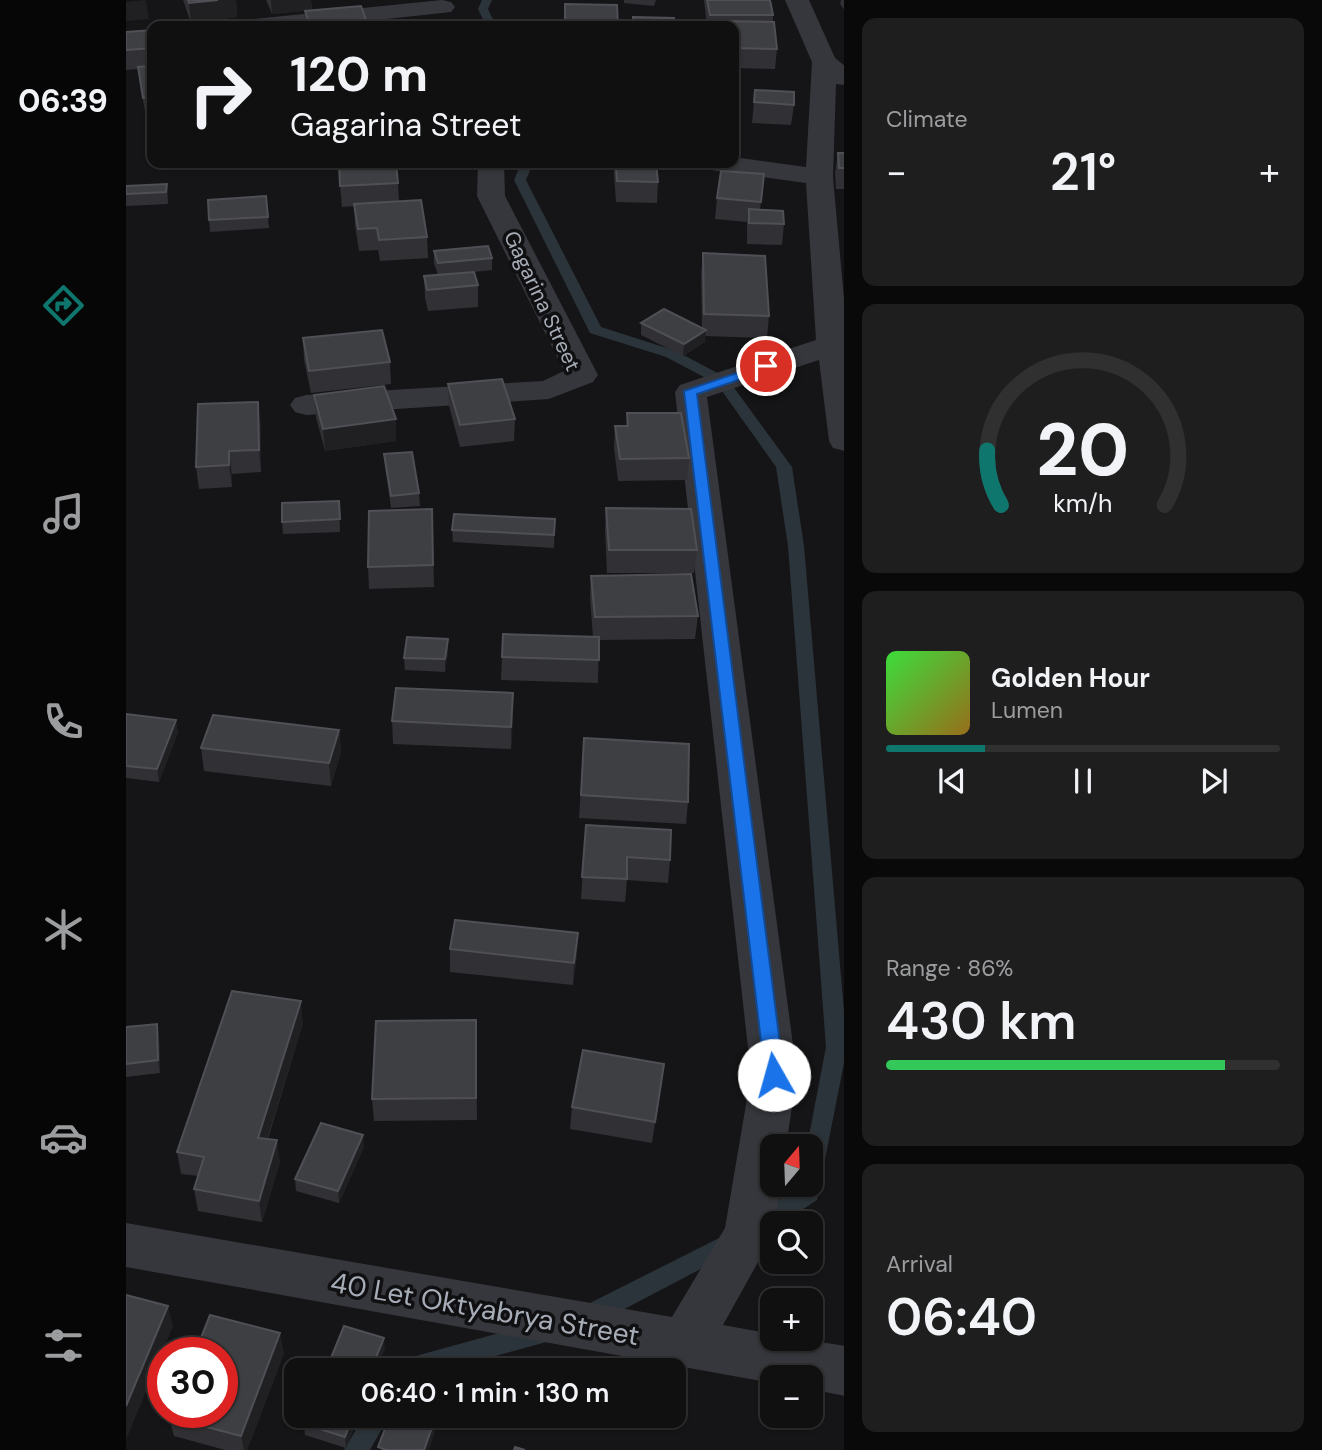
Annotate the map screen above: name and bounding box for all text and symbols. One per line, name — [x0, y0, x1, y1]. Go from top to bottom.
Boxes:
text: 120 m — [290, 42, 428, 106]
icon: right — [175, 49, 266, 140]
text: 06:39 — [18, 80, 108, 122]
text: Gagarina Street — [290, 104, 521, 146]
text: Climate — [886, 104, 968, 134]
text: 21° — [1050, 138, 1116, 206]
text: − — [886, 147, 907, 197]
text: + — [1259, 147, 1280, 197]
street label: Gagarina Street — [497, 226, 587, 376]
icon: directions — [39, 281, 88, 330]
pin — [736, 336, 796, 396]
icon: arrive — [747, 347, 785, 385]
text: 20 — [1037, 403, 1129, 498]
text: km/h — [1053, 486, 1113, 519]
icon: music — [39, 489, 88, 538]
text: Golden Hour — [991, 661, 1150, 695]
text: Lumen — [991, 695, 1063, 725]
icon: phone — [39, 697, 88, 746]
icon: previous — [933, 762, 971, 800]
icon: pause — [1064, 762, 1102, 800]
icon: next — [1195, 762, 1233, 800]
icon: climate — [39, 905, 88, 954]
text: Range · 86% — [886, 953, 1013, 983]
text: 430 km — [886, 987, 1076, 1055]
position arrow — [737, 1038, 811, 1112]
icon: car — [39, 1113, 88, 1162]
north arrow — [760, 1134, 822, 1197]
map controls — [760, 1134, 823, 1428]
button: search — [760, 1211, 823, 1274]
text: Arrival — [886, 1249, 953, 1279]
street label: 40 Let Oktyabrya Street — [328, 1264, 642, 1354]
text: 06:40 — [886, 1283, 1037, 1351]
button: + — [760, 1288, 823, 1351]
icon: filters — [39, 1321, 88, 1370]
speed limit sign: 30 — [147, 1337, 238, 1428]
button: − — [760, 1365, 823, 1428]
text: 06:40 · 1 min · 130 m — [361, 1376, 609, 1410]

